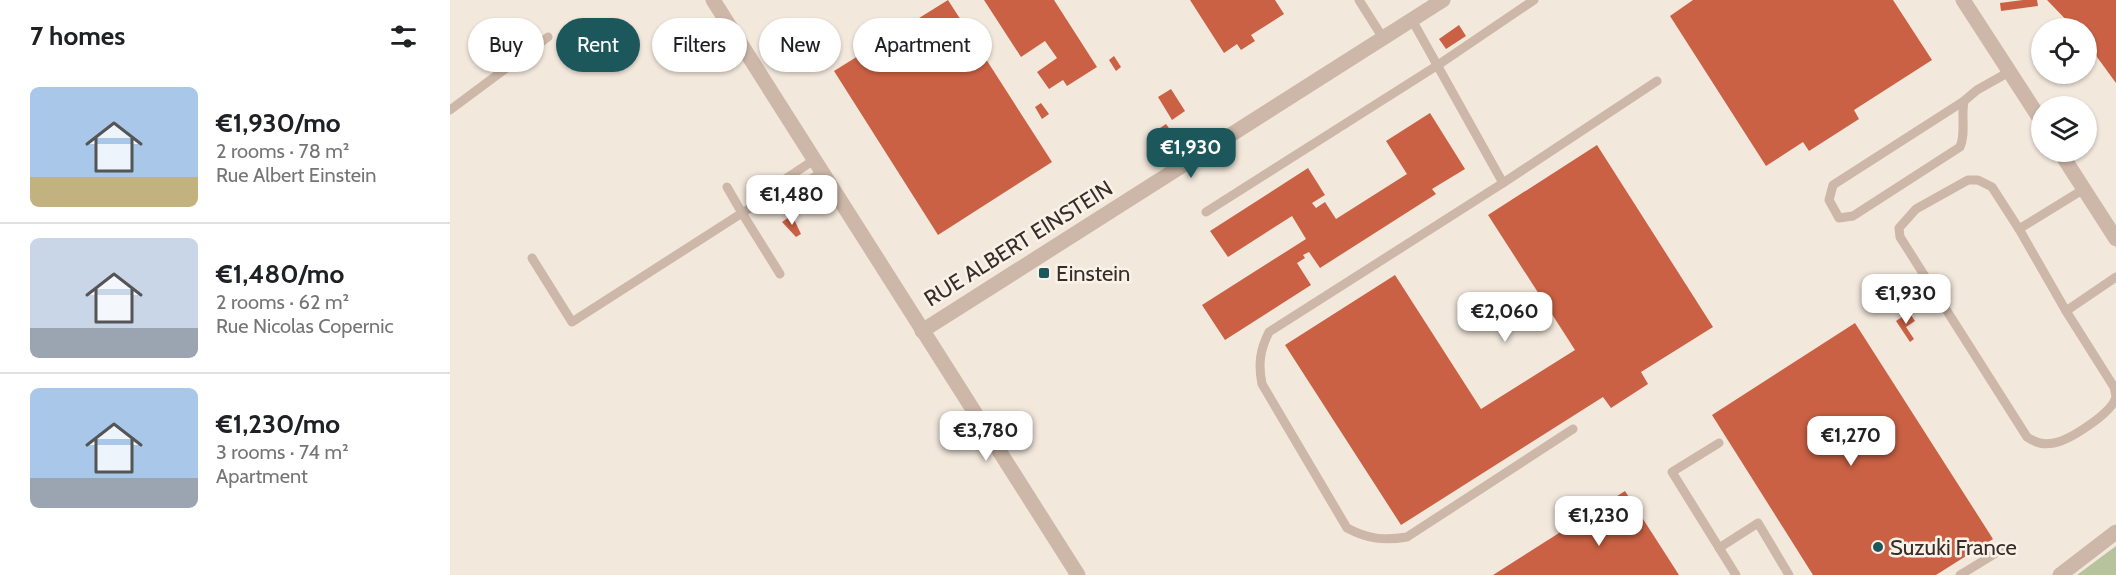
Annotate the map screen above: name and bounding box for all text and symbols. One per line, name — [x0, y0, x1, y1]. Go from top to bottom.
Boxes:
chip: Buy — [468, 18, 544, 72]
chip: Rent — [556, 18, 640, 72]
chip: Filters — [652, 18, 747, 72]
chip: New — [759, 18, 841, 72]
chip: Apartment — [853, 18, 992, 72]
map controls — [2031, 18, 2097, 162]
button: locate — [2031, 18, 2097, 84]
text: 7 homes — [30, 20, 125, 52]
icon: filters — [387, 20, 420, 53]
button: layers — [2031, 96, 2097, 162]
text: €1,930/mo — [216, 107, 341, 139]
icon: home — [78, 111, 150, 183]
pin: €1,930 — [1142, 128, 1240, 179]
text: €1,930 — [1161, 135, 1221, 159]
text: 2 rooms · 78 m² — [216, 139, 349, 163]
text: Rue Albert Einstein — [216, 163, 376, 187]
street label: RUE ALBERT EINSTEIN — [919, 174, 1117, 312]
pin: €1,480 — [743, 175, 841, 226]
text: €1,480 — [760, 182, 824, 206]
text: €1,480/mo — [216, 258, 344, 290]
place label: Einstein — [1056, 260, 1130, 287]
icon: home — [78, 262, 150, 334]
marker: Einstein — [1037, 266, 1051, 280]
pin: €1,930 — [1857, 274, 1955, 325]
text: €1,930 — [1876, 281, 1936, 305]
text: 2 rooms · 62 m² — [216, 290, 349, 314]
pin: €2,060 — [1456, 292, 1554, 343]
text: €2,060 — [1471, 299, 1539, 323]
text: Rue Nicolas Copernic — [216, 314, 393, 338]
text: €1,230/mo — [216, 408, 340, 440]
pin: €3,780 — [937, 411, 1035, 462]
icon: home — [78, 412, 150, 484]
pin: €1,270 — [1802, 416, 1900, 467]
text: €3,780 — [954, 418, 1018, 442]
text: €1,270 — [1821, 423, 1881, 447]
text: 3 rooms · 74 m² — [216, 440, 349, 464]
text: Apartment — [216, 464, 308, 488]
pin: €1,230 — [1550, 496, 1648, 547]
text: €1,230 — [1569, 503, 1629, 527]
place label: Suzuki France — [1890, 534, 2017, 561]
marker: Suzuki France — [1871, 540, 1885, 554]

